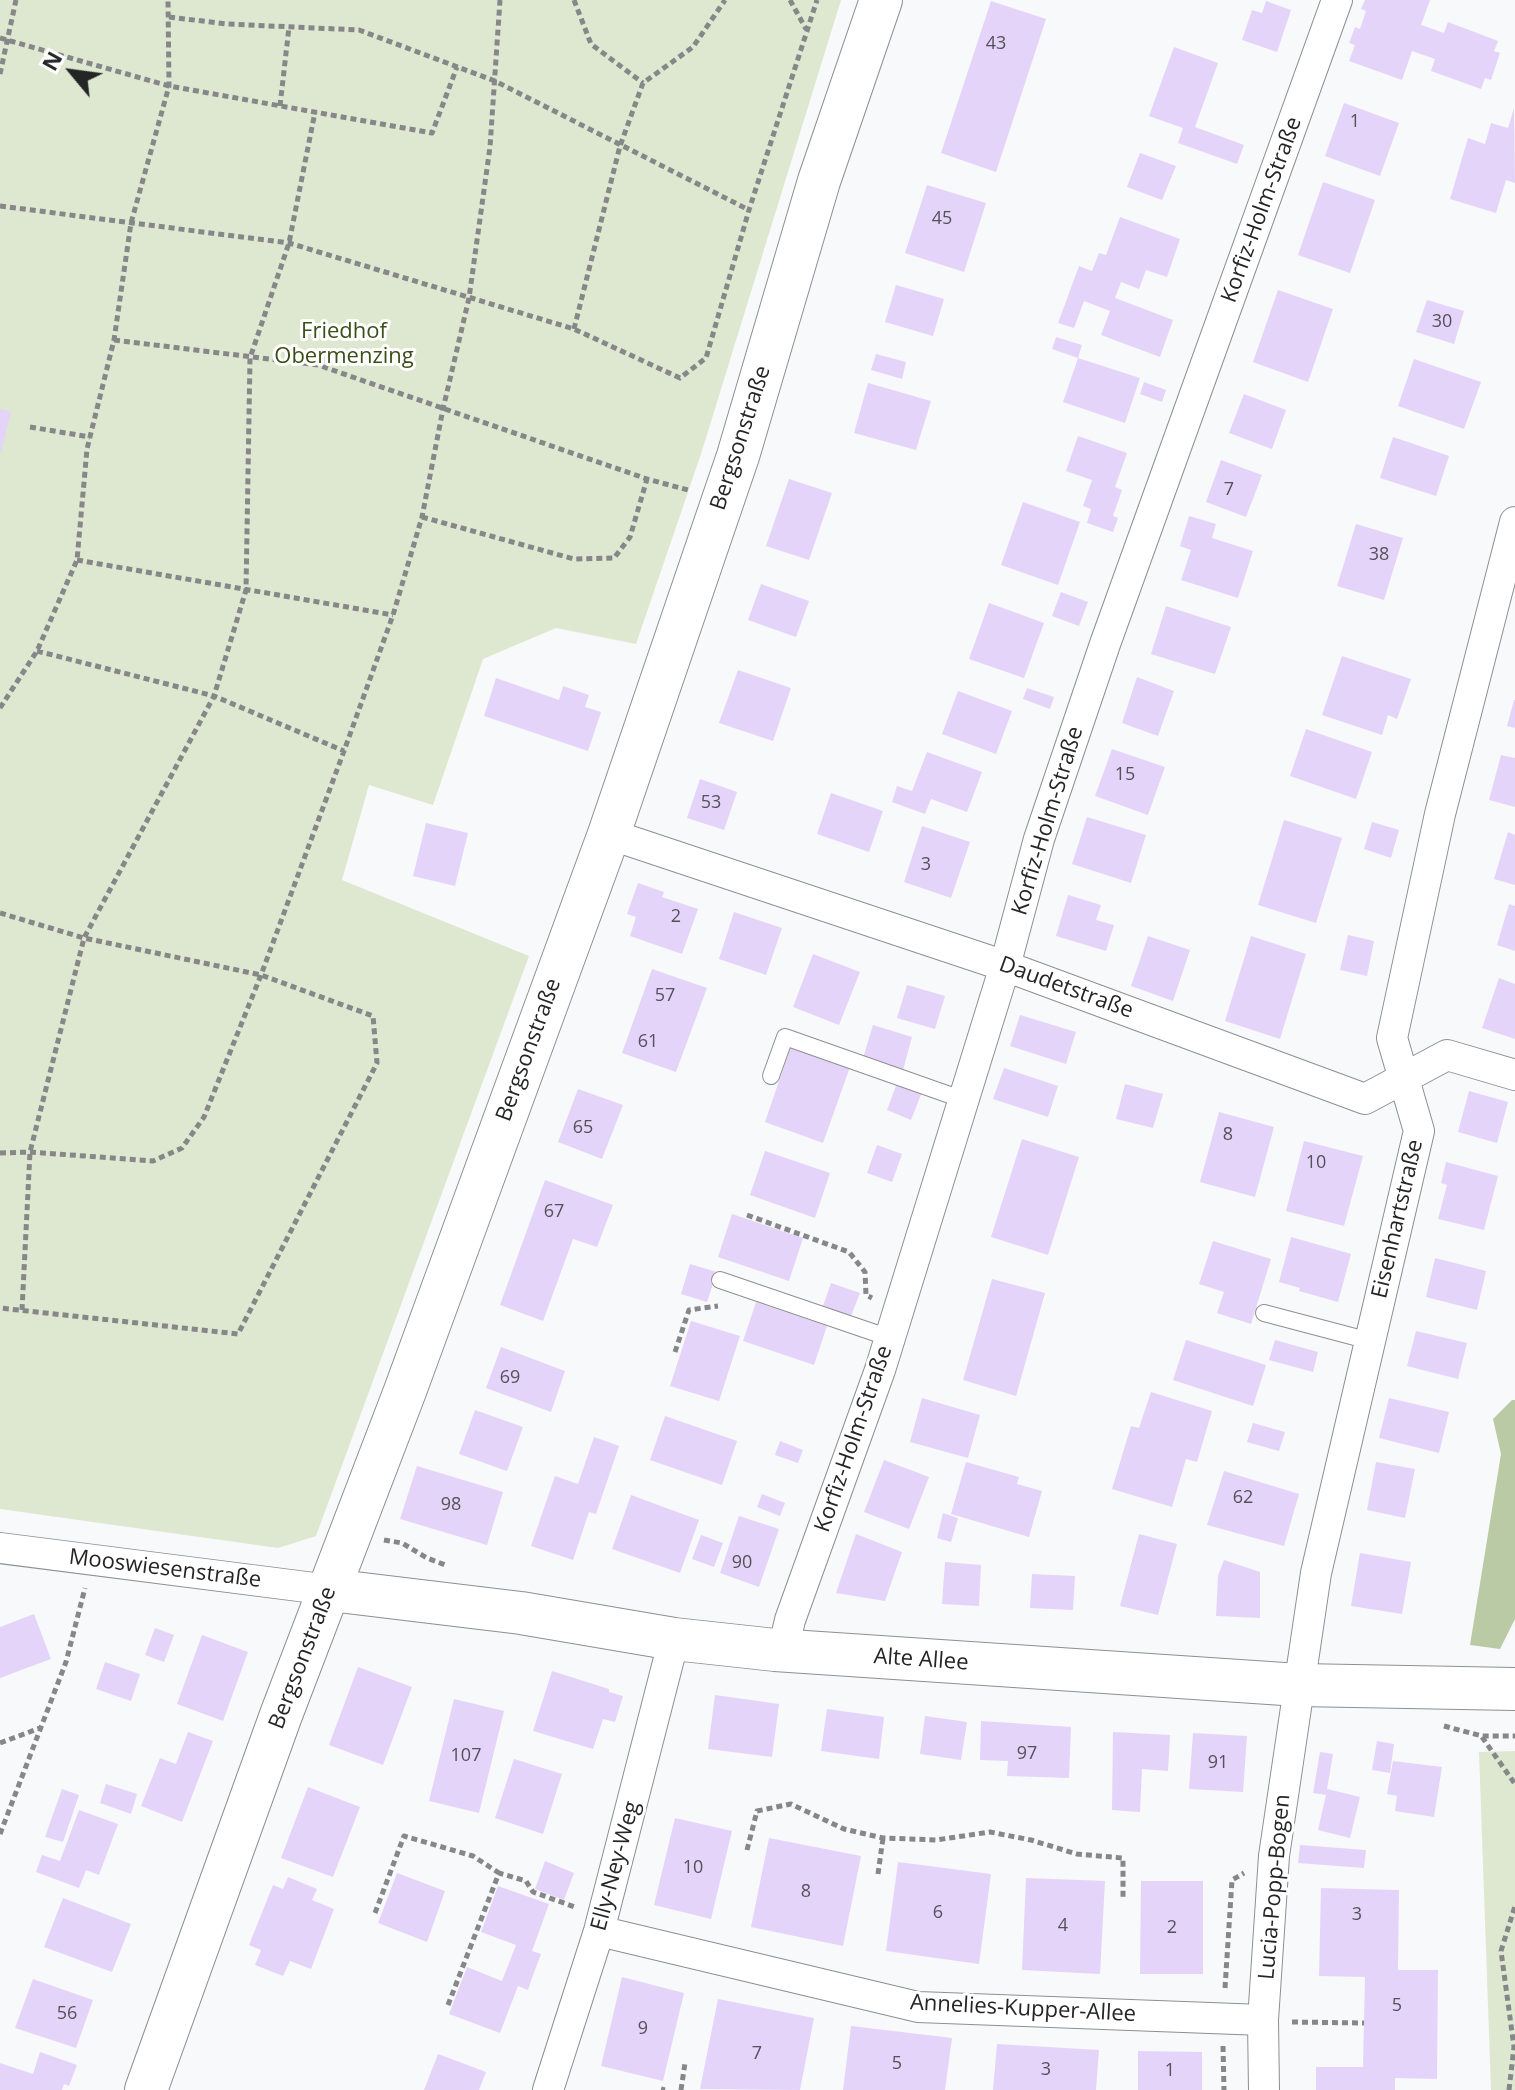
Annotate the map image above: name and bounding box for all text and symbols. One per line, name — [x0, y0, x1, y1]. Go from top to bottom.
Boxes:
north arrow — [32, 32, 112, 112]
house number: 43 — [986, 33, 1006, 55]
text: N — [34, 45, 68, 75]
house number: 1 — [1350, 111, 1360, 133]
street label: Korfiz-Holm-Straße — [1216, 114, 1308, 306]
house number: 45 — [932, 208, 952, 230]
house number: 30 — [1432, 311, 1452, 333]
park label: Friedhof Obermenzing — [274, 319, 414, 370]
street label: Bergsonstraße — [705, 362, 777, 514]
house number: 7 — [1224, 479, 1234, 501]
house number: 38 — [1369, 544, 1389, 566]
street label: Korfiz-Holm-Straße — [1007, 724, 1089, 918]
house number: 15 — [1115, 764, 1135, 786]
house number: 53 — [701, 792, 721, 814]
house number: 3 — [921, 854, 931, 876]
house number: 2 — [671, 906, 681, 928]
street label: Daudetstraße — [995, 951, 1137, 1025]
street label: Bergsonstraße — [491, 975, 567, 1125]
house number: 57 — [655, 985, 675, 1007]
house number: 61 — [638, 1031, 658, 1053]
house number: 65 — [573, 1117, 593, 1139]
house number: 8 — [1223, 1124, 1233, 1146]
street label: Eisenhartstraße — [1367, 1137, 1429, 1301]
house number: 10 — [1306, 1152, 1326, 1174]
house number: 67 — [544, 1201, 564, 1223]
street label: Korfiz-Holm-Straße — [810, 1342, 898, 1536]
house number: 69 — [500, 1367, 520, 1389]
house number: 62 — [1233, 1487, 1253, 1509]
house number: 98 — [441, 1494, 461, 1516]
street label: Mooswiesenstraße — [67, 1544, 263, 1594]
house number: 90 — [732, 1552, 752, 1574]
street label: Bergsonstraße — [264, 1583, 342, 1733]
street label: Alte Allee — [873, 1644, 969, 1676]
house number: 97 — [1017, 1743, 1037, 1765]
house number: 107 — [451, 1745, 481, 1767]
house number: 91 — [1208, 1752, 1228, 1774]
street label: Lucia-Popp-Bogen — [1254, 1793, 1296, 1981]
street label: Elly-Ney-Weg — [586, 1798, 646, 1934]
house number: 10 — [683, 1857, 703, 1879]
house number: 8 — [801, 1881, 811, 1903]
house number: 6 — [933, 1902, 943, 1924]
house number: 3 — [1352, 1904, 1362, 1926]
house number: 4 — [1058, 1915, 1068, 1937]
house number: 2 — [1167, 1917, 1177, 1939]
street label: Annelies-Kupper-Allee — [909, 1990, 1137, 2028]
house number: 5 — [1392, 1995, 1402, 2017]
house number: 56 — [57, 2003, 77, 2025]
house number: 9 — [638, 2018, 648, 2040]
house number: 7 — [752, 2043, 762, 2065]
house number: 5 — [892, 2053, 902, 2075]
house number: 3 — [1041, 2059, 1051, 2081]
house number: 1 — [1165, 2060, 1175, 2082]

